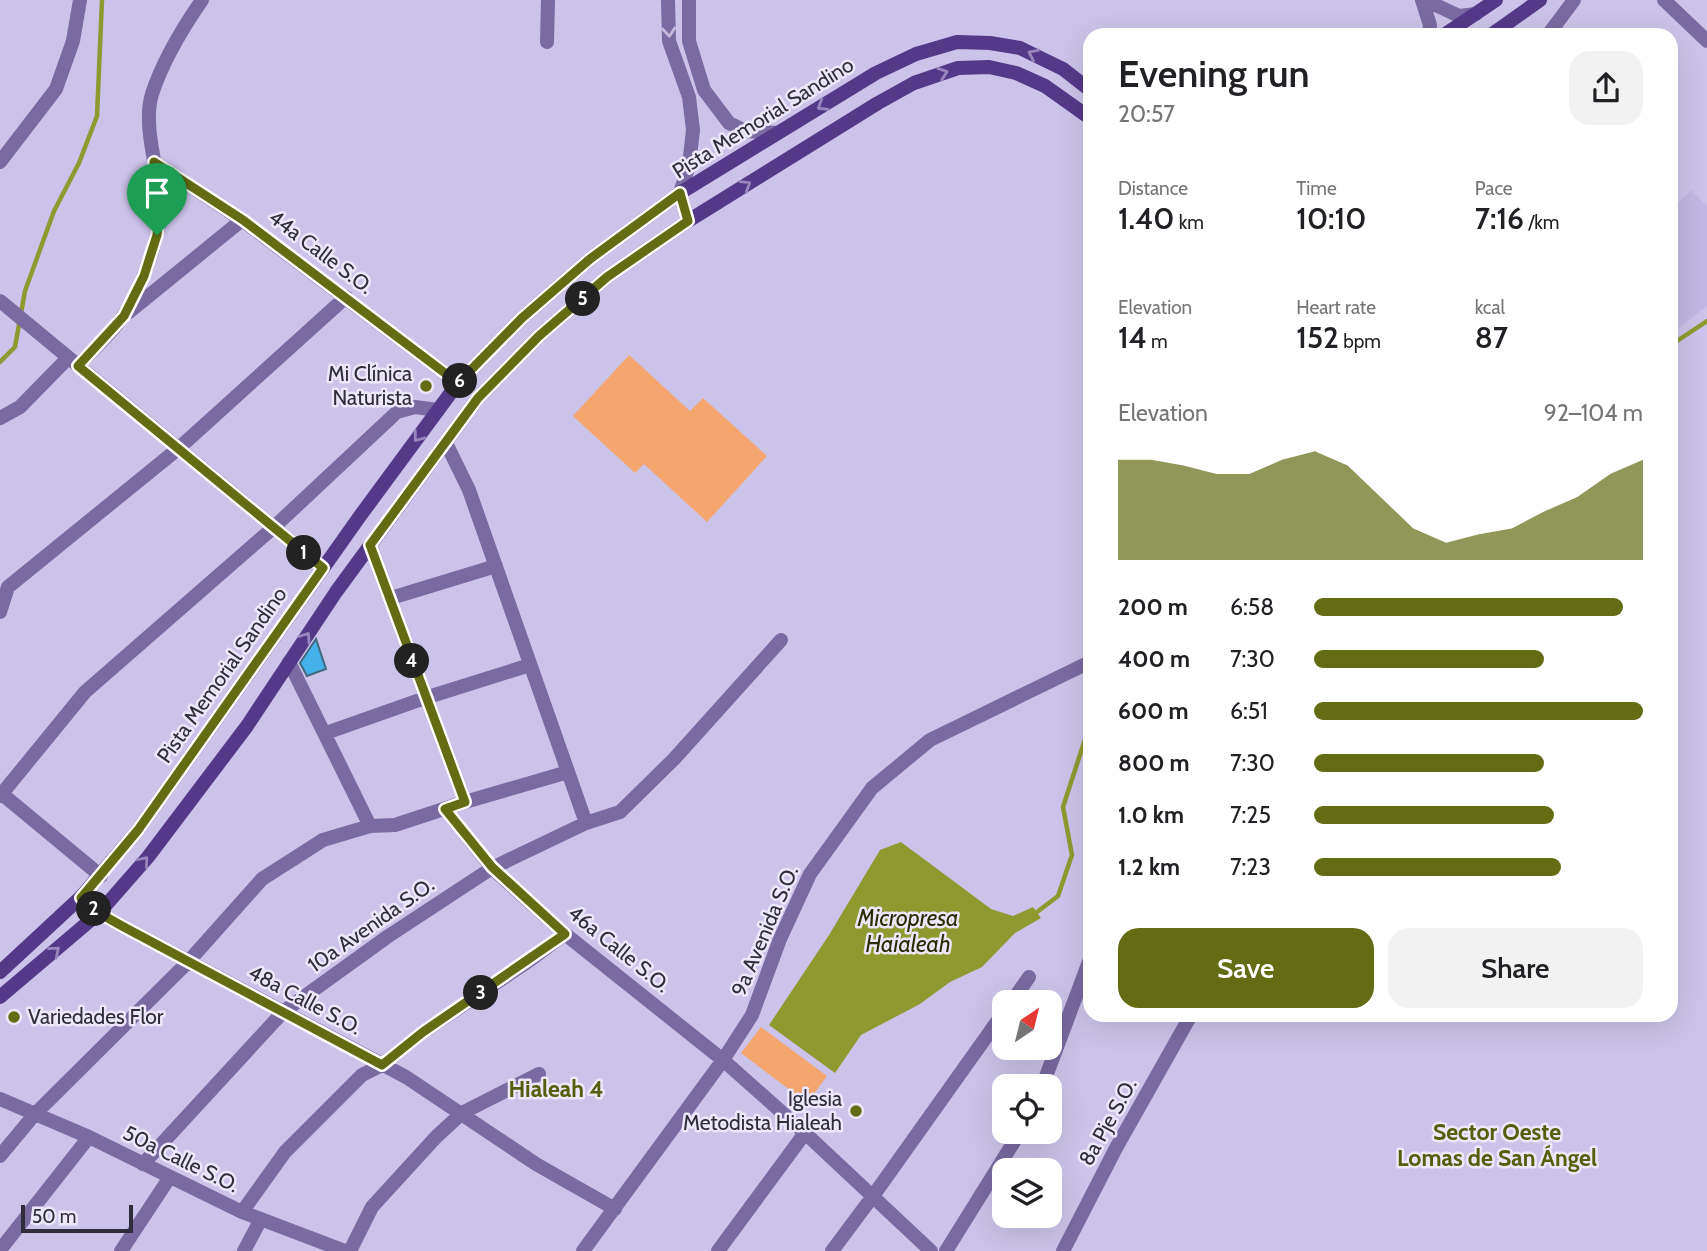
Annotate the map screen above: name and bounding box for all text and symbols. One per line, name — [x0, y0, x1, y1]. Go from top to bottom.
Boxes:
one-way arrow — [661, 27, 676, 38]
one-way arrow — [1028, 49, 1040, 63]
text: Evening run — [1118, 50, 1310, 97]
button: share — [1569, 51, 1643, 125]
street label: Pista Memorial Sandino — [668, 52, 858, 183]
one-way arrow — [937, 67, 949, 81]
one-way arrow — [817, 97, 830, 110]
text: 20:57 — [1118, 100, 1175, 128]
pin — [127, 163, 187, 235]
icon: arrive — [138, 174, 176, 212]
text: Distance — [1118, 177, 1188, 200]
text: Time — [1296, 177, 1337, 200]
text: Pace — [1475, 177, 1513, 200]
one-way arrow — [738, 181, 751, 194]
text: 1.40 — [1118, 200, 1174, 237]
text: 10:10 — [1296, 200, 1366, 237]
text: 7:16 — [1475, 200, 1524, 237]
street label: 44a Calle S.O. — [264, 204, 378, 299]
text: km — [1174, 211, 1204, 234]
text: /km — [1524, 211, 1560, 234]
pin: 5 — [566, 282, 600, 316]
text: 5 — [577, 287, 588, 310]
text: Elevation — [1118, 296, 1192, 319]
text: Heart rate — [1296, 296, 1376, 319]
text: kcal — [1475, 296, 1505, 319]
text: 14 — [1118, 319, 1147, 356]
text: 152 — [1296, 319, 1339, 356]
text: 87 — [1475, 319, 1508, 356]
text: m — [1147, 330, 1168, 353]
text: bpm — [1339, 330, 1381, 353]
place label: Mi Clínica Naturista — [328, 361, 412, 410]
pin: 6 — [442, 364, 477, 398]
text: 6 — [454, 369, 465, 392]
marker: Mi Clínica Naturista — [418, 378, 434, 394]
text: Elevation — [1118, 399, 1208, 427]
text: 92–104 m — [1544, 399, 1643, 427]
one-way arrow — [413, 430, 426, 442]
pin: 1 — [286, 536, 322, 570]
text: 1 — [300, 541, 307, 564]
street label: Pista Memorial Sandino — [151, 582, 292, 767]
text: 200 m — [1118, 593, 1188, 621]
text: 6:58 — [1230, 593, 1274, 621]
one-way arrow — [298, 632, 311, 645]
pin: 4 — [394, 644, 430, 678]
text: 400 m — [1118, 645, 1190, 673]
text: 7:30 — [1230, 645, 1275, 673]
text: 4 — [406, 649, 417, 672]
text: 600 m — [1118, 697, 1189, 725]
text: 6:51 — [1230, 697, 1268, 725]
text: 800 m — [1118, 749, 1190, 777]
text: 7:30 — [1230, 749, 1275, 777]
text: 1.0 km — [1118, 801, 1184, 829]
text: 7:25 — [1230, 801, 1271, 829]
text: 1.2 km — [1118, 853, 1180, 881]
text: 7:23 — [1230, 853, 1271, 881]
one-way arrow — [136, 857, 148, 870]
street label: 9a Avenida S.O. — [726, 862, 803, 1000]
street label: 10a Avenida S.O. — [303, 872, 439, 977]
pin: 2 — [76, 892, 112, 926]
text: 2 — [88, 897, 99, 920]
street label: 46a Calle S.O. — [563, 900, 675, 997]
water label: Micropresa Haialeah — [856, 904, 959, 958]
button: Save — [1118, 928, 1374, 1008]
button: Share — [1388, 928, 1643, 1008]
one-way arrow — [46, 947, 59, 959]
street label: 48a Calle S.O. — [244, 959, 366, 1040]
pin: 3 — [463, 976, 498, 1010]
text: 3 — [475, 981, 486, 1004]
north arrow — [992, 990, 1062, 1060]
map controls — [992, 990, 1062, 1228]
place label: Variedades Flor — [28, 1004, 164, 1029]
marker: Variedades Flor — [6, 1009, 22, 1025]
button: locate — [992, 1074, 1062, 1144]
street label: 8a Pje S.O. — [1073, 1074, 1143, 1170]
district label: Hialeah 4 — [509, 1075, 603, 1103]
place label: Iglesia Metodista Hialeah — [683, 1086, 842, 1135]
marker: Iglesia Metodista Hialeah — [848, 1103, 864, 1119]
district label: Sector Oeste Lomas de San Ángel — [1397, 1118, 1597, 1172]
street label: 50a Calle S.O. — [119, 1120, 243, 1197]
button: layers — [992, 1158, 1062, 1228]
scale bar — [21, 1202, 133, 1234]
text: 50 m — [32, 1205, 76, 1228]

